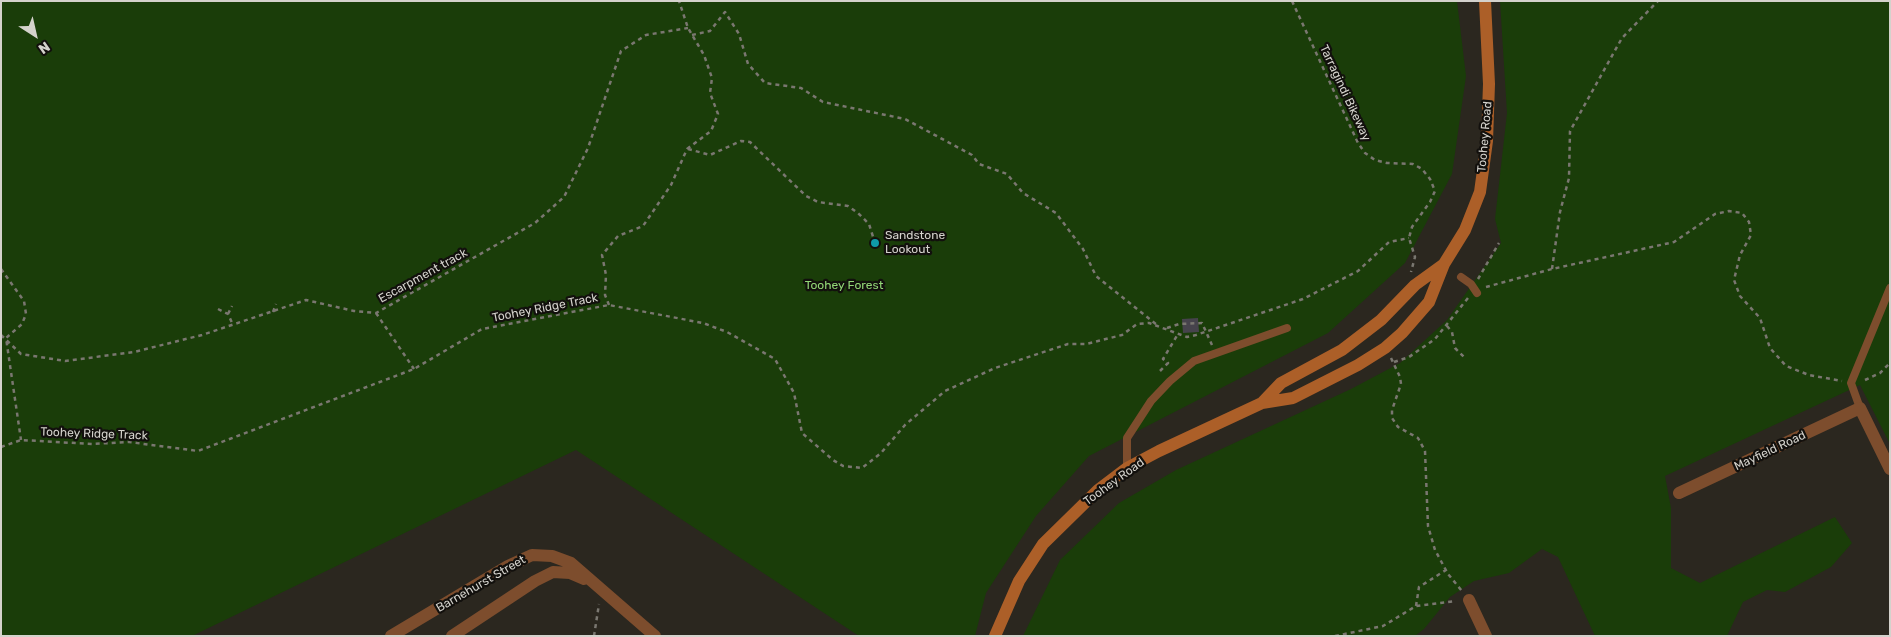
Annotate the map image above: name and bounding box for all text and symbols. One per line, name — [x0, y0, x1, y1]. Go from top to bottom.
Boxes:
north arrow — [10, 10, 60, 60]
text: N — [35, 38, 53, 58]
street label: Tarragindi Bikeway — [1316, 43, 1374, 143]
street label: Toohey Road — [1475, 101, 1495, 173]
place label: Sandstone Lookout — [885, 229, 945, 257]
marker: Sandstone Lookout — [869, 237, 881, 249]
street label: Escarpment track — [376, 246, 470, 306]
park label: Toohey Forest — [805, 279, 883, 293]
street label: Toohey Ridge Track — [491, 291, 599, 325]
street label: Toohey Ridge Track — [40, 425, 148, 443]
street label: Mayfield Road — [1732, 428, 1808, 474]
street label: Toohey Road — [1081, 455, 1147, 509]
street label: Barnehurst Street — [434, 553, 528, 615]

